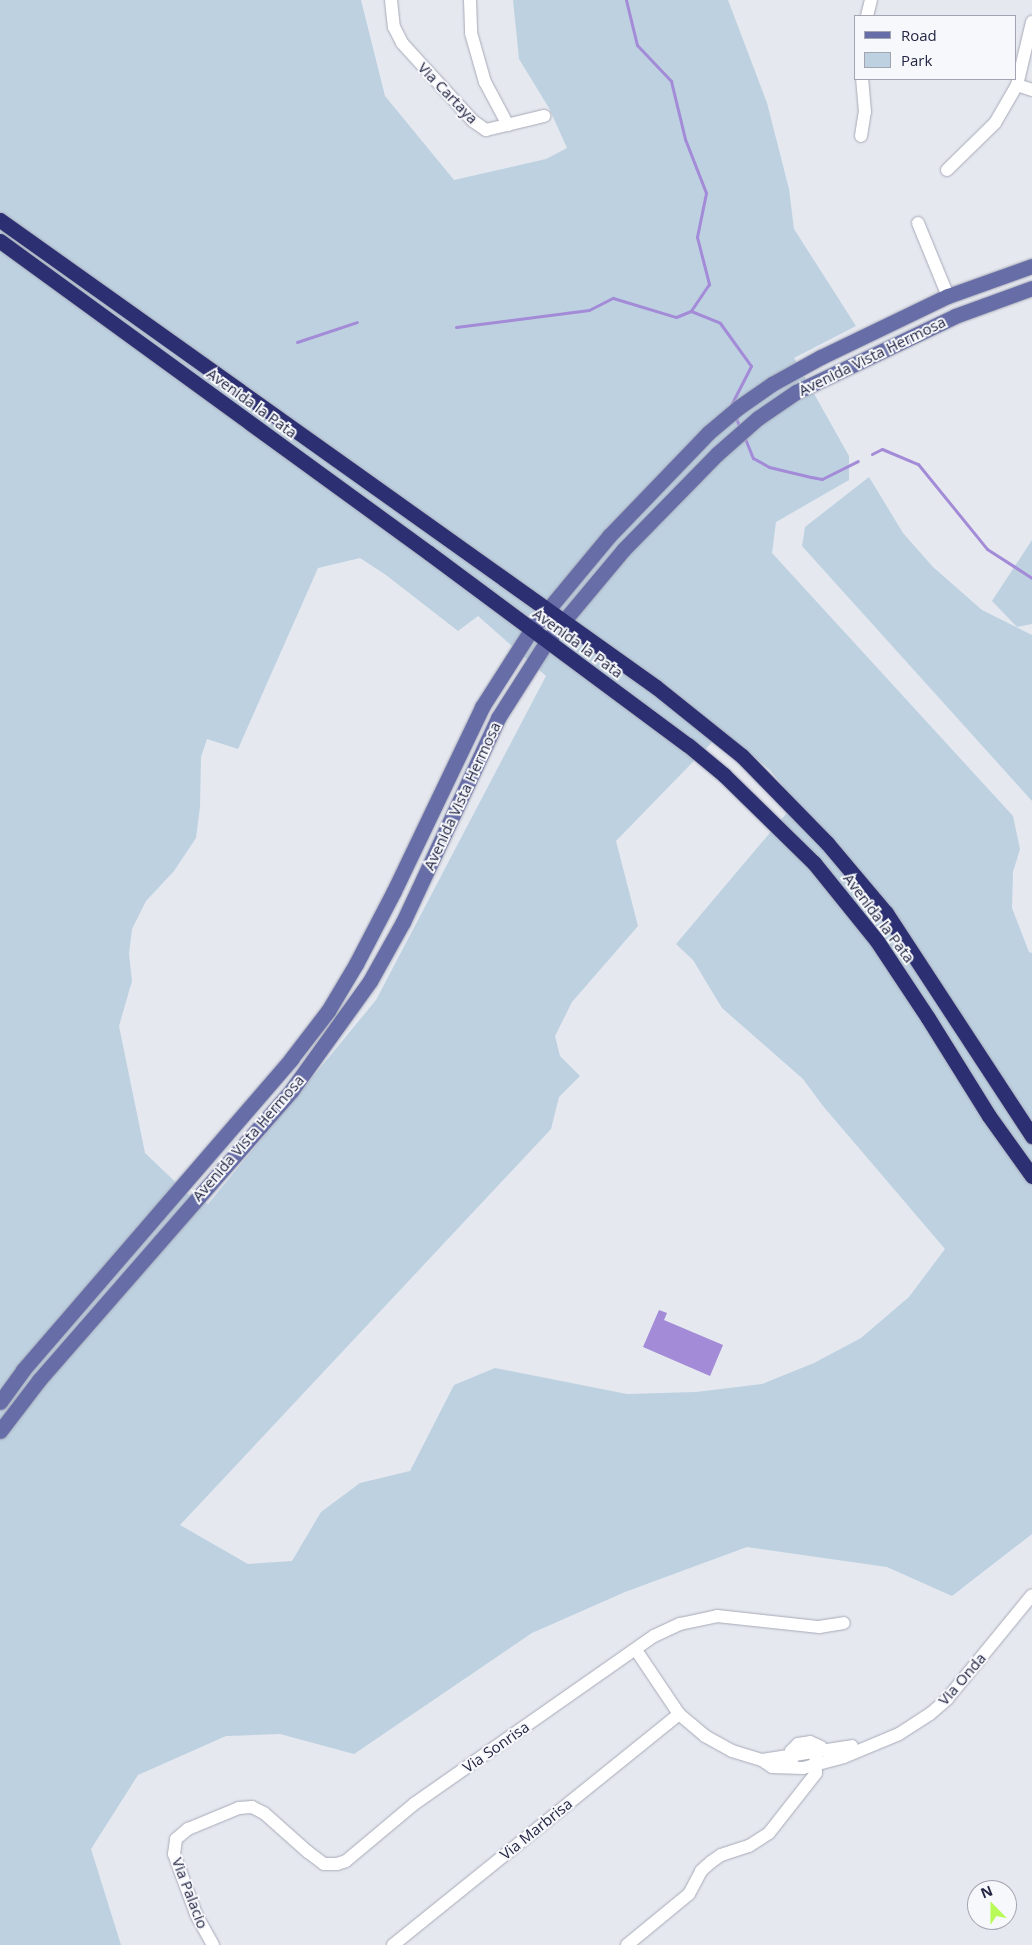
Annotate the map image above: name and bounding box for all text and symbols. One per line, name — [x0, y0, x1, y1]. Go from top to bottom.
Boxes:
legend — [854, 15, 1017, 80]
text: Road — [901, 25, 937, 45]
text: Park — [901, 50, 932, 70]
street label: Via Cartaya — [414, 59, 482, 127]
street label: Avenida Vista Hermosa — [796, 313, 948, 399]
street label: Avenida la Pata — [203, 364, 301, 442]
street label: Avenida la Pata — [529, 604, 627, 682]
street label: Avenida Vista Hermosa — [420, 719, 504, 873]
street label: Avenida la Pata — [840, 870, 918, 966]
street label: Avenida Vista Hermosa — [188, 1071, 308, 1205]
street label: Via Onda — [934, 1649, 990, 1709]
street label: Via Sonrisa — [459, 1718, 533, 1776]
street label: Via Marbrisa — [496, 1794, 576, 1864]
street label: Via Palacio — [168, 1855, 212, 1931]
north arrow — [967, 1880, 1017, 1930]
text: N — [978, 1881, 995, 1903]

